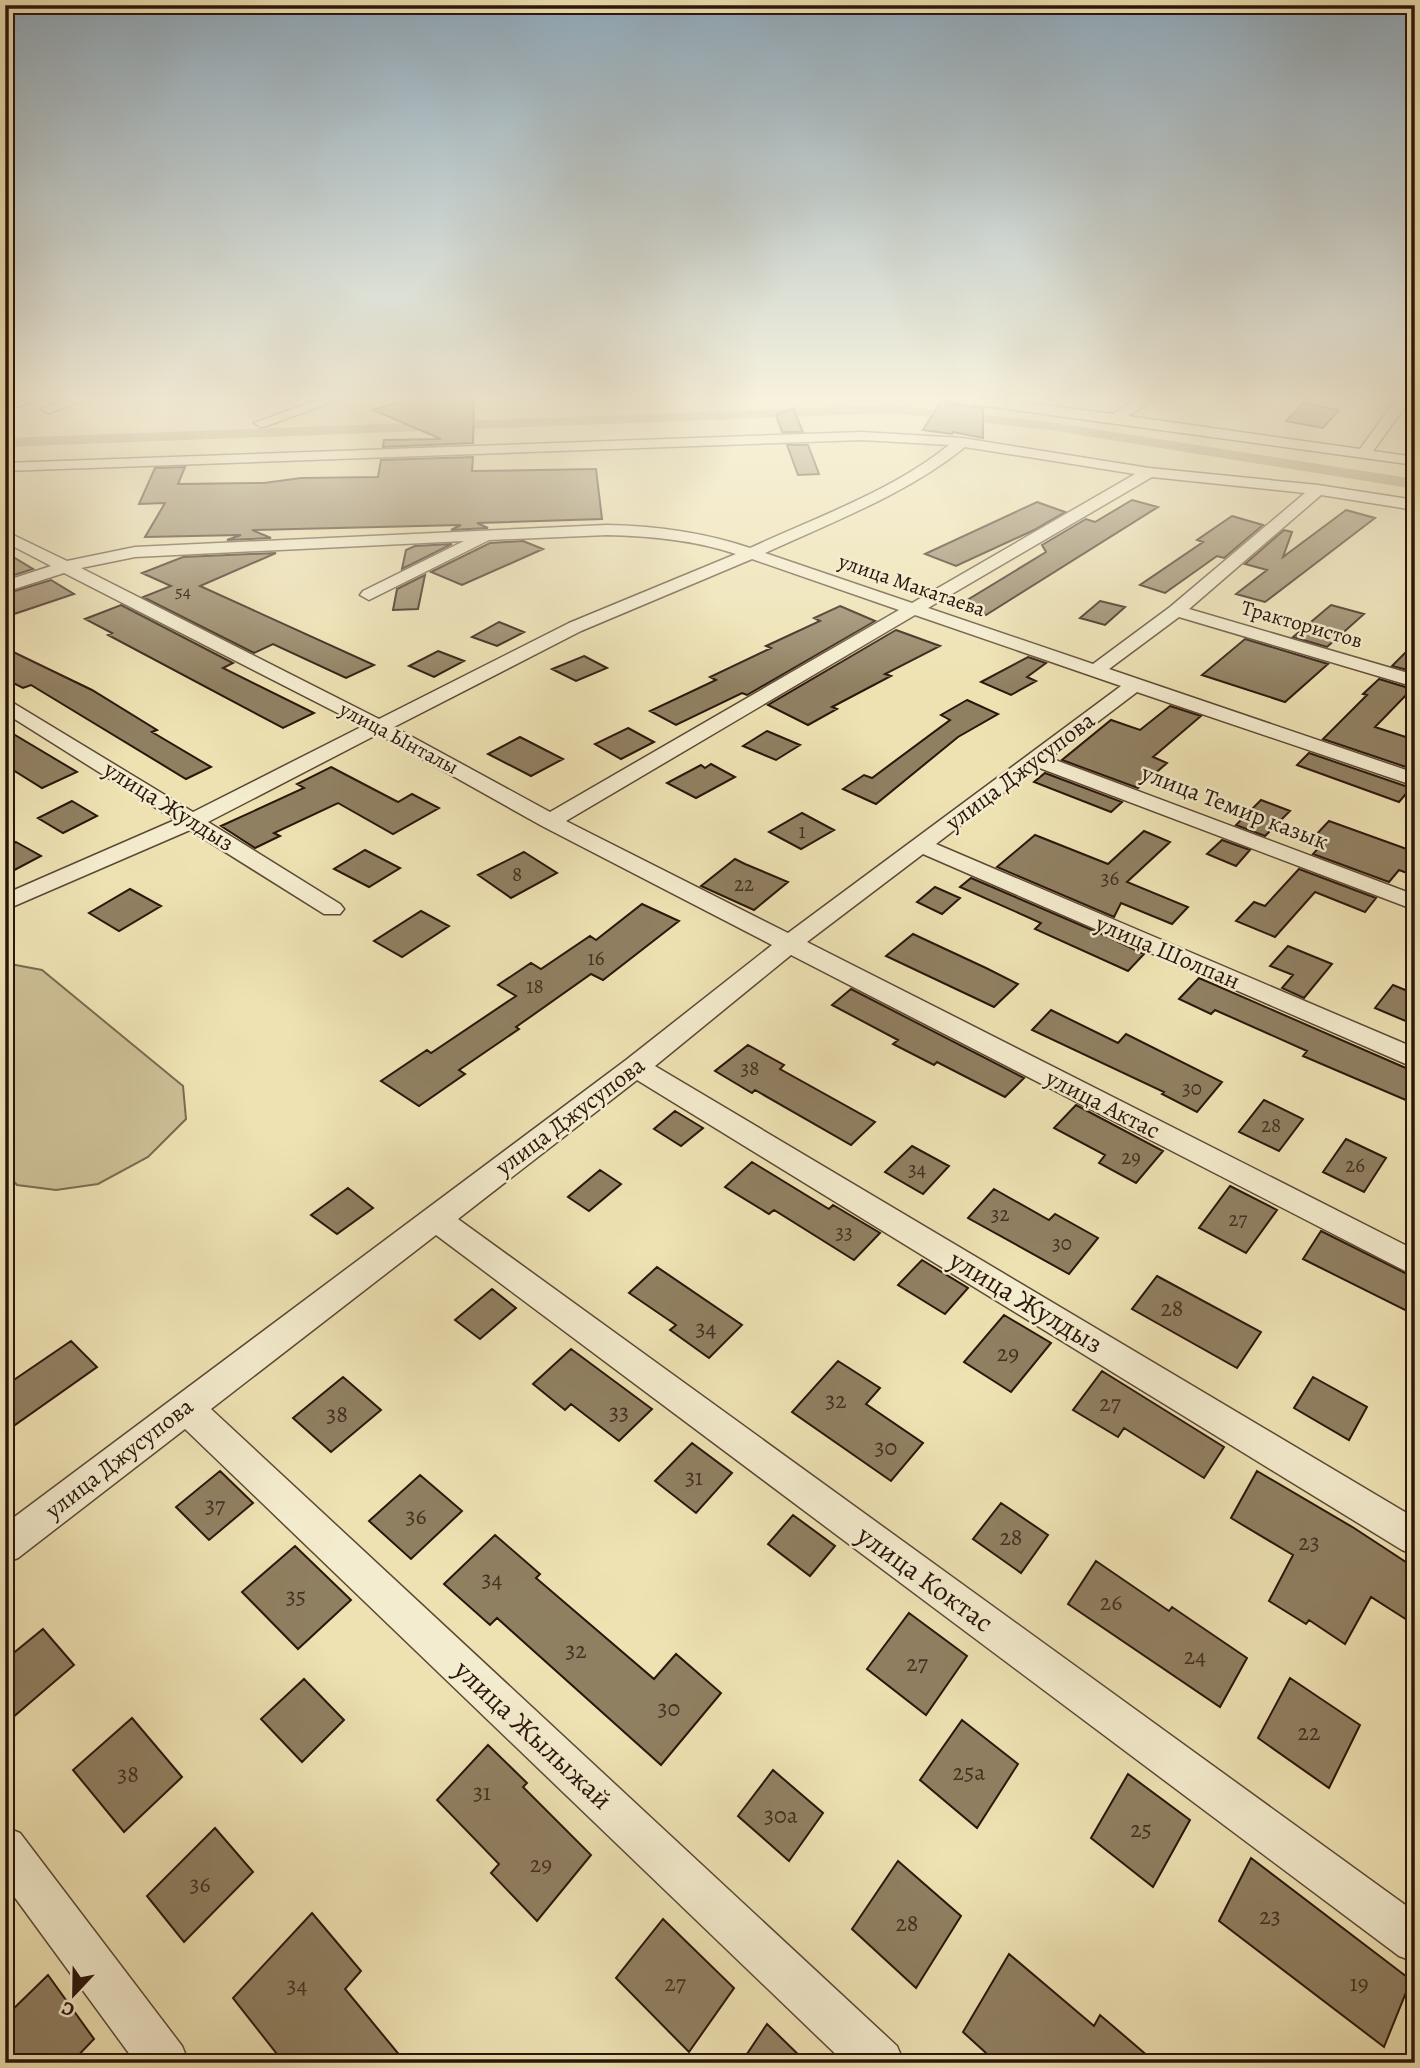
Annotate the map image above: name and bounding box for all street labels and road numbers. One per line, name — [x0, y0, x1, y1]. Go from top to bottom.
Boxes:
street label: улица Макатаева — [834, 546, 989, 623]
street label: Трактористов — [1238, 593, 1366, 655]
street label: улица Ынталы — [334, 694, 463, 781]
street label: улица Джусупова — [938, 704, 1101, 838]
street label: улица Жулдыз — [97, 753, 240, 859]
street label: улица Темир казык — [1136, 756, 1333, 857]
street label: улица Шолпан — [1090, 907, 1245, 997]
street label: улица Джусупова — [488, 1049, 651, 1183]
street label: улица Актас — [1040, 1061, 1166, 1146]
street label: улица Жулдыз — [941, 1241, 1110, 1363]
street label: улица Джусупова — [38, 1390, 200, 1526]
street label: улица Коктас — [848, 1516, 1001, 1641]
street label: улица Жылыжай — [445, 1651, 620, 1818]

